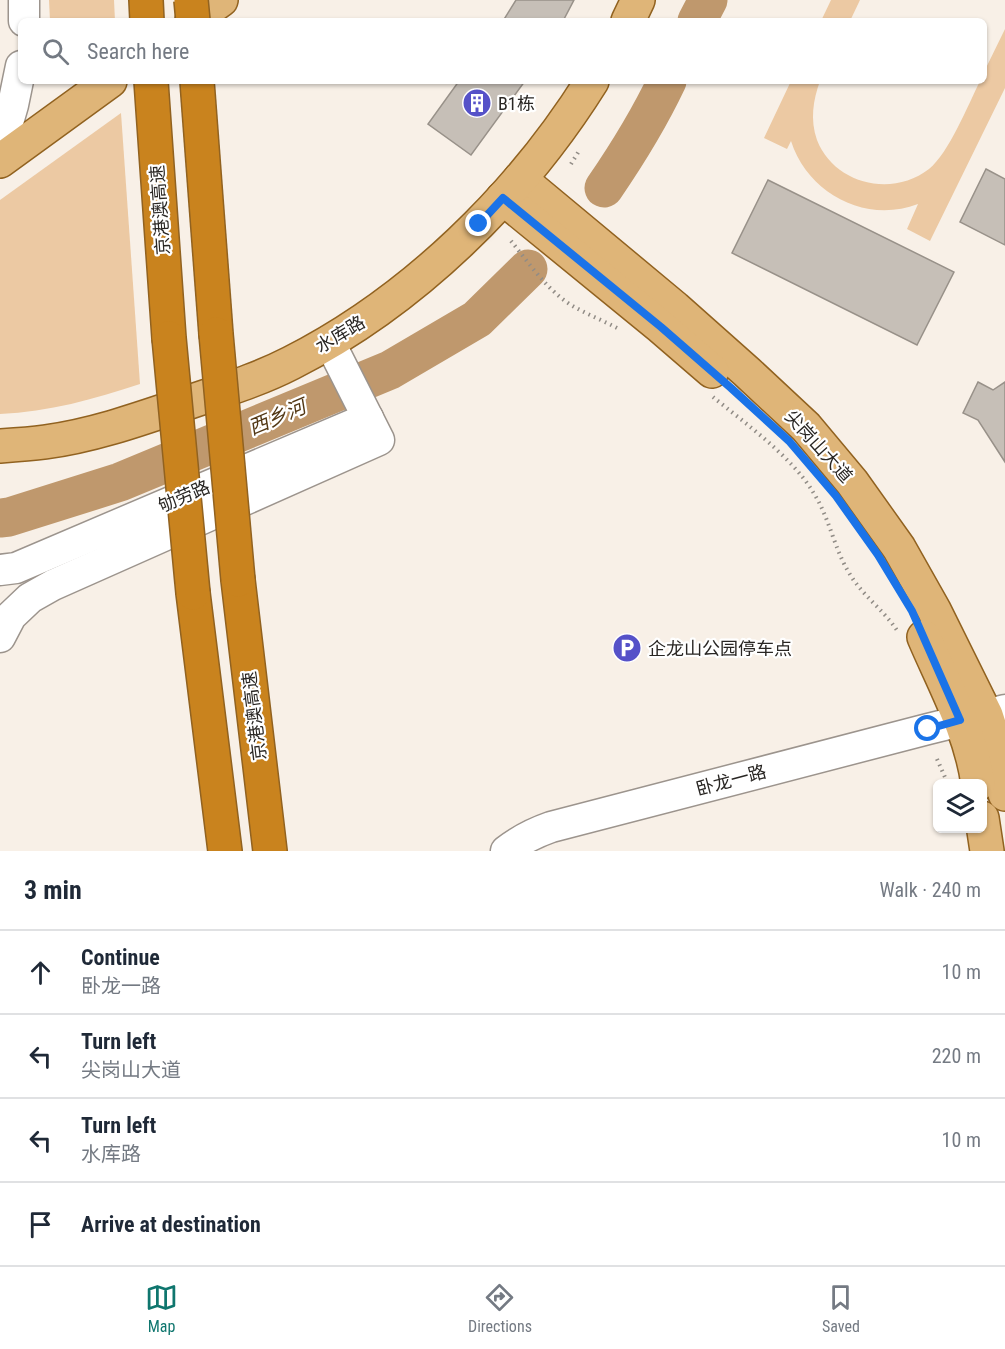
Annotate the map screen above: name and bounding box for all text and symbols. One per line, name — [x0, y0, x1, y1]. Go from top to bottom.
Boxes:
search box — [18, 18, 987, 84]
icon: search — [39, 35, 72, 68]
text: Search here — [87, 39, 189, 64]
building icon: B1栋 — [461, 87, 493, 119]
place label: B1栋 — [498, 93, 535, 114]
street label: 京港澳高速 — [146, 164, 174, 256]
route end — [465, 210, 491, 236]
street label: 水库路 — [311, 311, 369, 357]
water label: 西乡河 — [245, 393, 313, 440]
street label: 尖岗山大道 — [781, 406, 857, 486]
street label: 劬劳路 — [155, 476, 213, 516]
parking icon: 企龙山公园停车点 — [611, 632, 643, 664]
place label: 企龙山公园停车点 — [648, 638, 792, 659]
street label: 京港澳高速 — [238, 670, 270, 762]
route start — [914, 715, 940, 741]
street label: 卧龙一路 — [694, 761, 768, 799]
map controls — [933, 779, 987, 833]
button: layers — [933, 779, 987, 833]
text: 3 min — [24, 875, 82, 905]
text: Walk · 240 m — [880, 878, 981, 902]
text: Continue — [81, 945, 160, 970]
icon: ahead — [24, 956, 57, 989]
text: 10 m — [942, 960, 981, 984]
text: 卧龙一路 — [81, 974, 161, 998]
text: Turn left — [81, 1029, 156, 1054]
icon: left — [24, 1040, 57, 1073]
text: 220 m — [932, 1044, 981, 1068]
text: 尖岗山大道 — [81, 1058, 181, 1082]
text: Turn left — [81, 1113, 156, 1138]
icon: left — [24, 1124, 57, 1157]
text: 10 m — [942, 1128, 981, 1152]
text: 水库路 — [81, 1142, 141, 1166]
icon: arrive — [24, 1208, 57, 1241]
text: Arrive at destination — [81, 1212, 261, 1237]
tab: Map — [145, 1281, 178, 1336]
tab: Directions — [468, 1281, 532, 1336]
tab: Saved — [822, 1281, 860, 1336]

